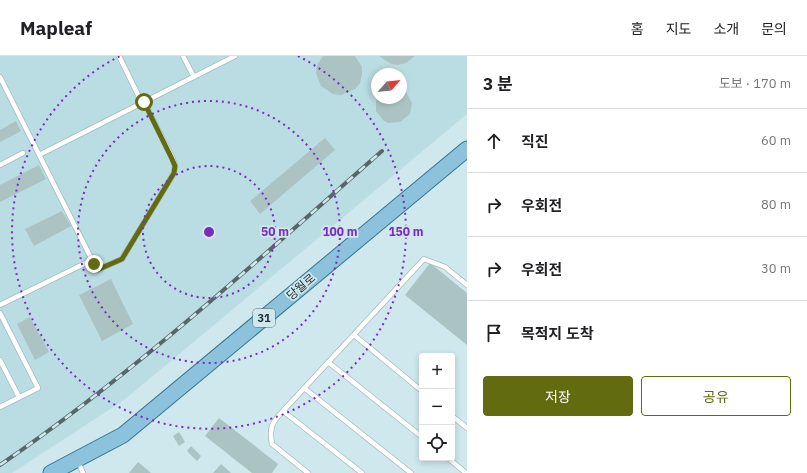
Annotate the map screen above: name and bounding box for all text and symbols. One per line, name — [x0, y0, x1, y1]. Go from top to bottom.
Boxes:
text: Mapleaf — [20, 16, 92, 40]
text: 홈 — [631, 20, 644, 38]
text: 지도 — [666, 20, 691, 38]
text: 소개 — [713, 20, 739, 38]
text: 문의 — [761, 20, 787, 38]
north arrow — [371, 68, 407, 104]
text: 3 분 — [483, 73, 513, 95]
text: 도보 · 170 m — [719, 75, 791, 92]
route start — [135, 93, 153, 111]
icon: ahead — [483, 130, 505, 152]
text: 직진 — [521, 132, 549, 151]
text: 60 m — [761, 132, 791, 149]
icon: right — [483, 194, 505, 216]
text: 우회전 — [521, 196, 562, 215]
text: 80 m — [761, 196, 791, 213]
text: 50 m — [261, 224, 289, 239]
text: 100 m — [322, 224, 358, 239]
text: 150 m — [388, 224, 424, 239]
centre of rings — [202, 225, 216, 239]
route end — [85, 255, 103, 273]
icon: right — [483, 258, 505, 280]
text: 우회전 — [521, 260, 562, 279]
text: 30 m — [761, 260, 791, 277]
street label: 당월로 — [283, 270, 318, 303]
road number: 31 — [253, 309, 275, 327]
icon: arrive — [483, 322, 505, 344]
text: 목적지 도착 — [521, 324, 594, 343]
map controls — [419, 353, 455, 461]
button: + — [419, 353, 455, 389]
button: 저장 — [483, 376, 633, 416]
button: 공유 — [641, 376, 791, 416]
button: − — [419, 389, 455, 425]
button: locate — [419, 425, 455, 461]

